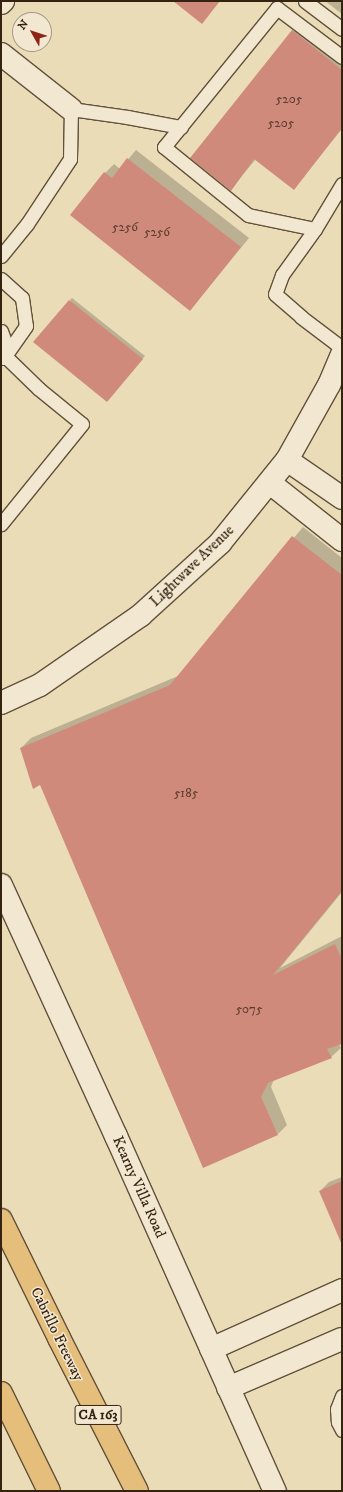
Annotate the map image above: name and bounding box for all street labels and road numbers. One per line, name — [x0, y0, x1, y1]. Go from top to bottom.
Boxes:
street label: Lightwave Avenue — [146, 521, 238, 611]
street label: Kearny Villa Road — [109, 1133, 169, 1241]
street label: Cabrillo Freeway — [27, 1284, 87, 1384]
road number: CA 163 — [74, 1403, 122, 1427]

